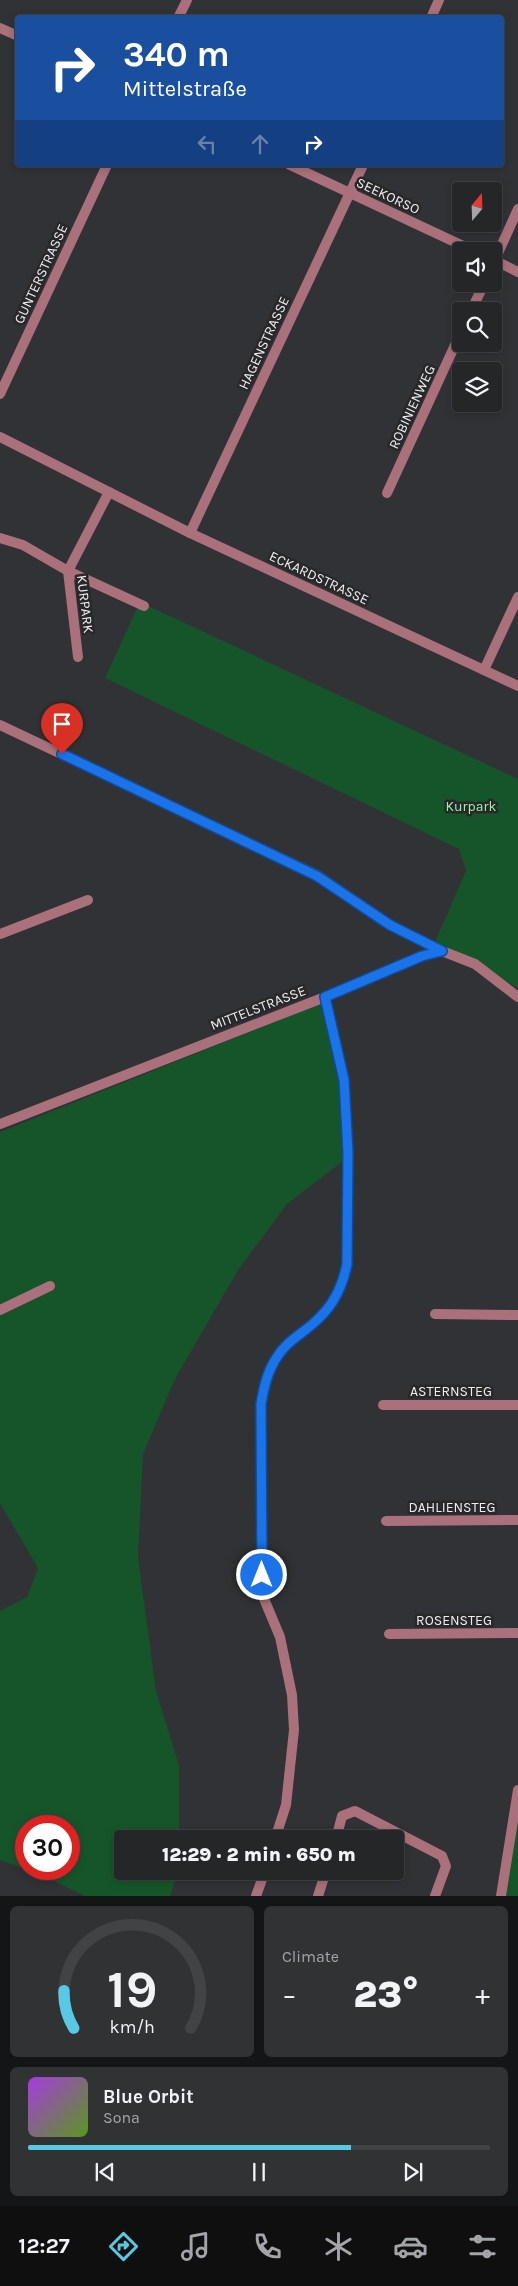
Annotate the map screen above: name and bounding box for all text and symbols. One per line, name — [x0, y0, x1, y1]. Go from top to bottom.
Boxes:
text: 340 m — [123, 34, 230, 75]
icon: right — [40, 35, 105, 100]
text: Mittelstraße — [123, 76, 247, 102]
icon: left — [193, 130, 221, 158]
icon: ahead — [246, 130, 274, 158]
icon: right — [299, 130, 327, 158]
street label: SEEKORSO — [354, 174, 422, 218]
north arrow — [452, 182, 502, 232]
map controls — [452, 182, 502, 412]
street label: GUNTERSTRASSE — [10, 221, 72, 327]
button: sound — [452, 242, 502, 292]
street label: HAGENSTRASSE — [235, 294, 293, 392]
button: search — [452, 302, 502, 352]
street label: ROBINIENWEG — [385, 362, 439, 452]
button: layers — [452, 362, 502, 412]
street label: ECKARDSTRASSE — [267, 548, 371, 608]
street label: KURPARK — [73, 574, 97, 635]
pin — [41, 703, 83, 754]
icon: arrive — [48, 710, 76, 738]
park label: Kurpark — [446, 798, 497, 815]
street label: MITTELSTRASSE — [208, 982, 308, 1034]
street label: ASTERNSTEG — [410, 1383, 492, 1400]
street label: DAHLIENSTEG — [409, 1499, 495, 1516]
position arrow — [235, 1548, 287, 1600]
street label: ROSENSTEG — [416, 1612, 492, 1629]
speed limit sign: 30 — [15, 1815, 80, 1880]
text: 12:29 · 2 min · 650 m — [162, 1844, 356, 1866]
text: Climate — [282, 1947, 339, 1966]
text: 19 — [107, 1959, 157, 2020]
text: 23° — [353, 1972, 419, 2017]
text: − — [282, 1978, 297, 2011]
text: + — [475, 1978, 490, 2011]
text: km/h — [109, 2017, 155, 2038]
text: Blue Orbit — [103, 2086, 194, 2108]
text: Sona — [103, 2108, 140, 2127]
icon: previous — [91, 2158, 119, 2186]
icon: pause — [245, 2158, 273, 2186]
icon: next — [399, 2158, 427, 2186]
icon: directions — [106, 2229, 141, 2264]
icon: music — [178, 2229, 213, 2264]
icon: phone — [250, 2229, 285, 2264]
icon: climate — [321, 2229, 356, 2264]
icon: car — [393, 2229, 428, 2264]
icon: filters — [465, 2229, 500, 2264]
text: 12:27 — [18, 2233, 70, 2259]

